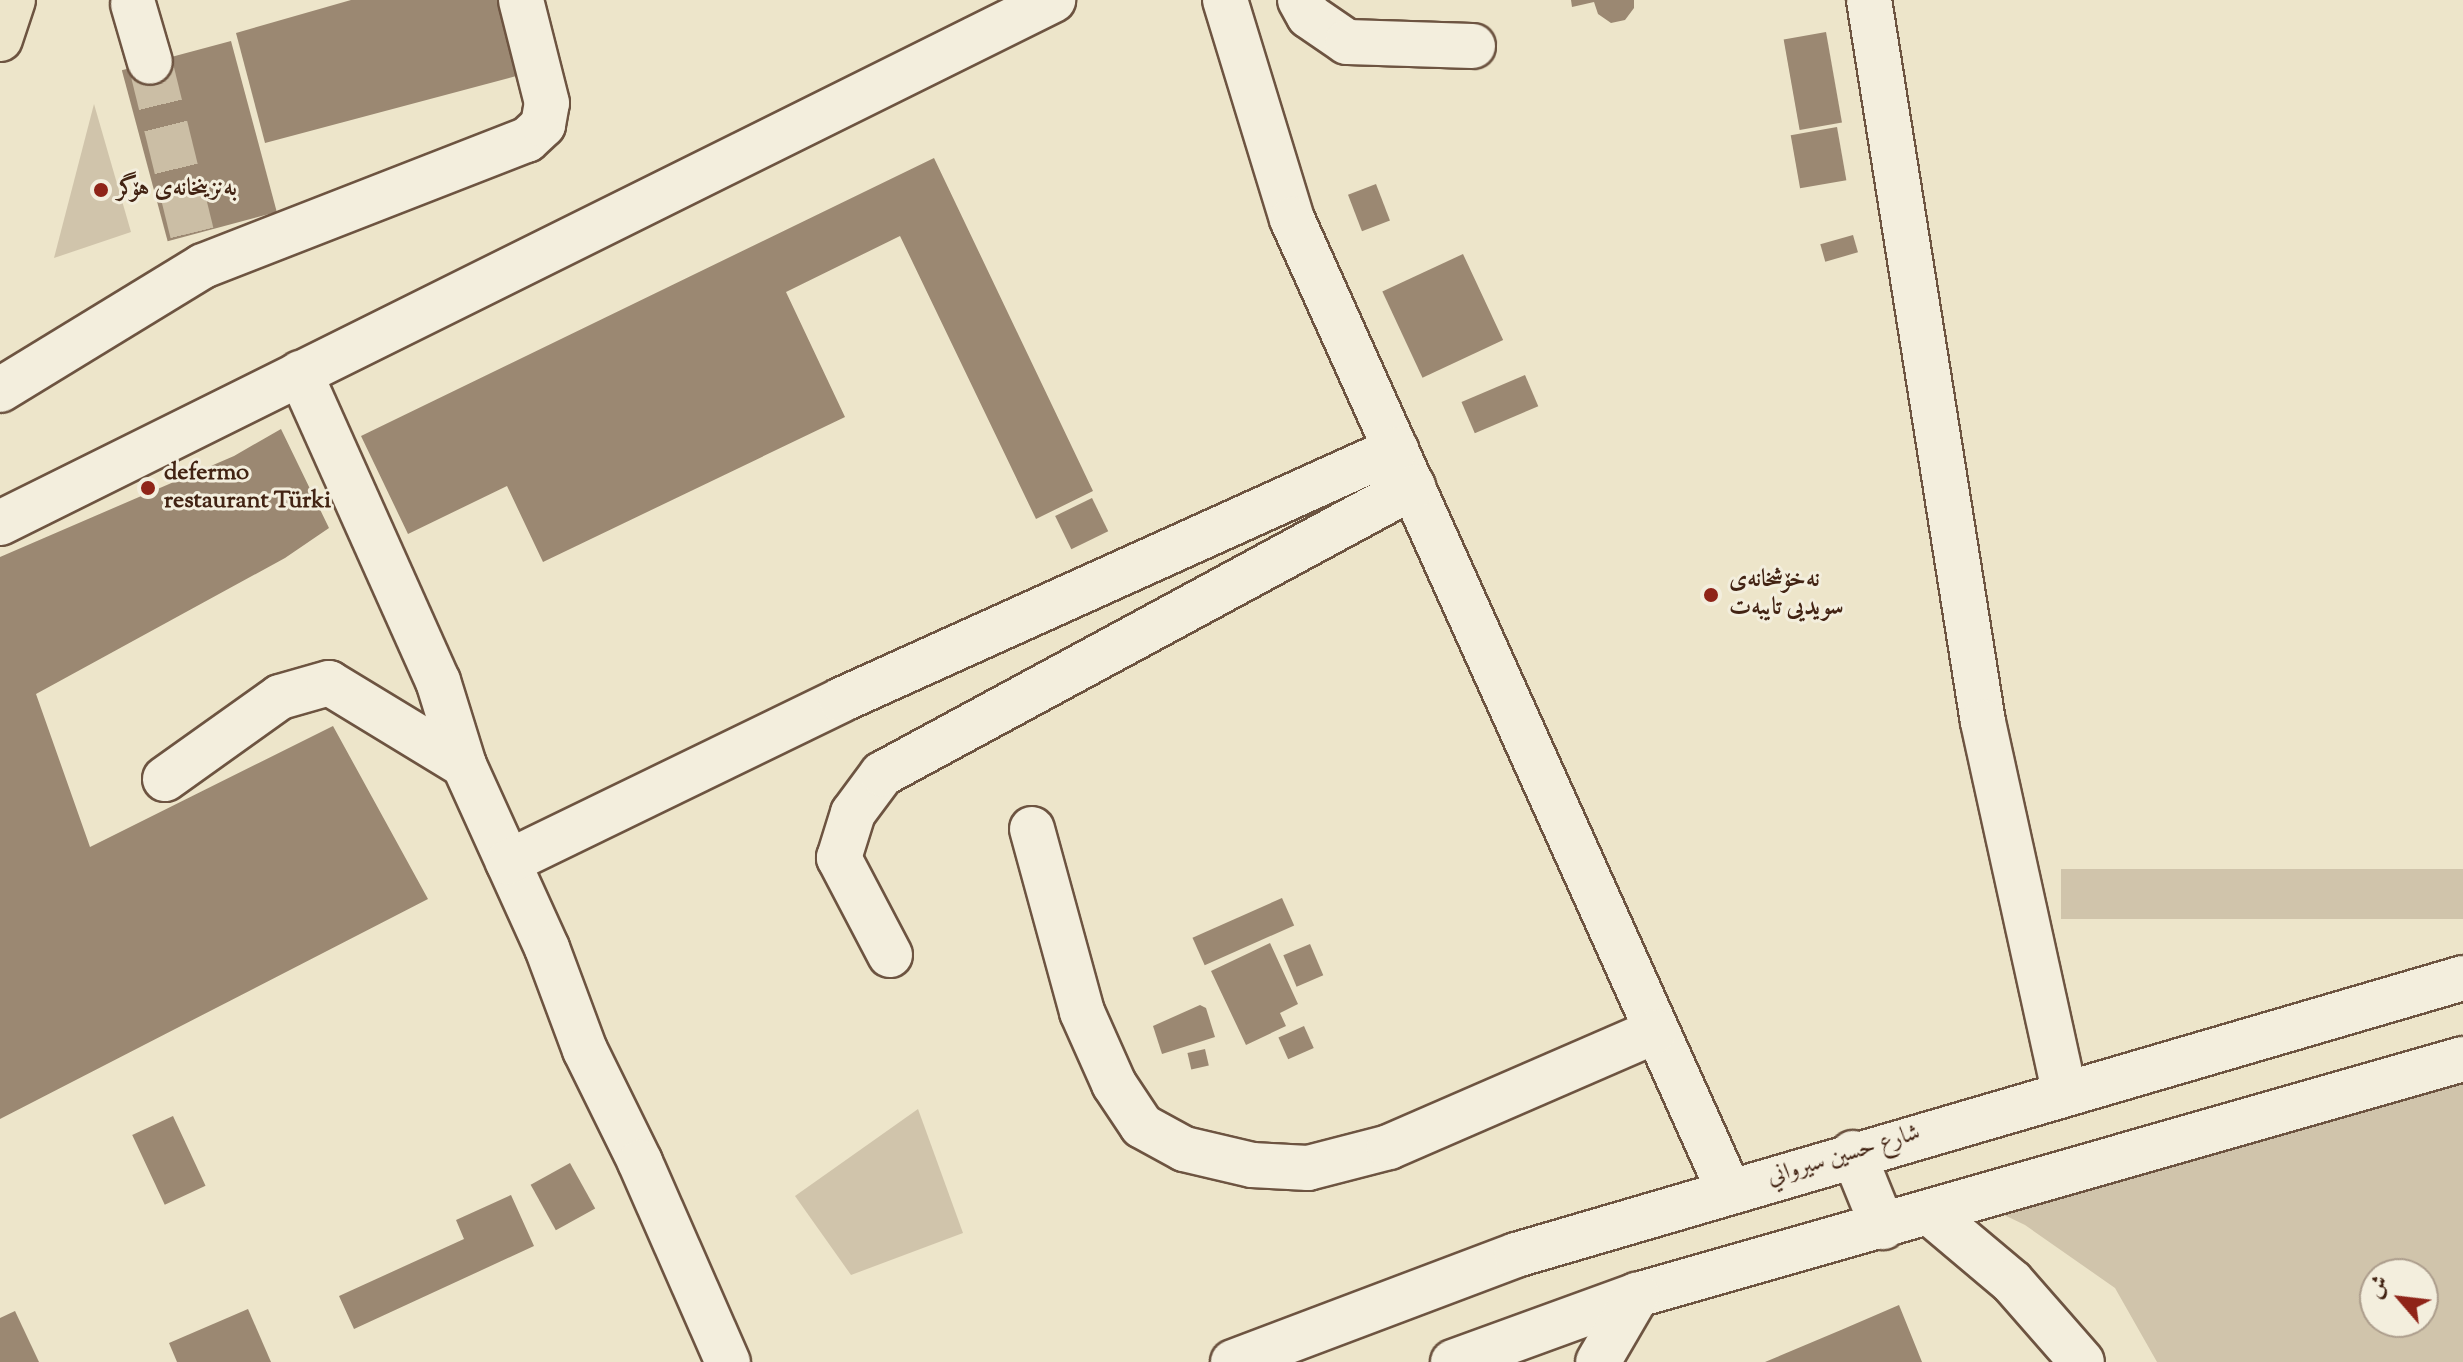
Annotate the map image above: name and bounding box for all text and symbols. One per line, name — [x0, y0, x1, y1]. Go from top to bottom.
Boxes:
place label: بەنزینخانەی هۆگر — [117, 176, 237, 204]
marker: بەنزینخانەی هۆگر — [92, 181, 110, 199]
place label: defermo restaurant Türki — [164, 460, 331, 516]
marker: defermo restaurant Türki — [139, 479, 157, 497]
place label: نەخۆشخانەی سویدیی تایبەت — [1729, 567, 1844, 623]
marker: نەخۆشخانەی سویدیی تایبەت — [1700, 584, 1722, 606]
street label: شارع حسين سيرواني — [1764, 1119, 1924, 1193]
north arrow — [2359, 1258, 2439, 1338]
text: ش — [2360, 1271, 2399, 1305]

